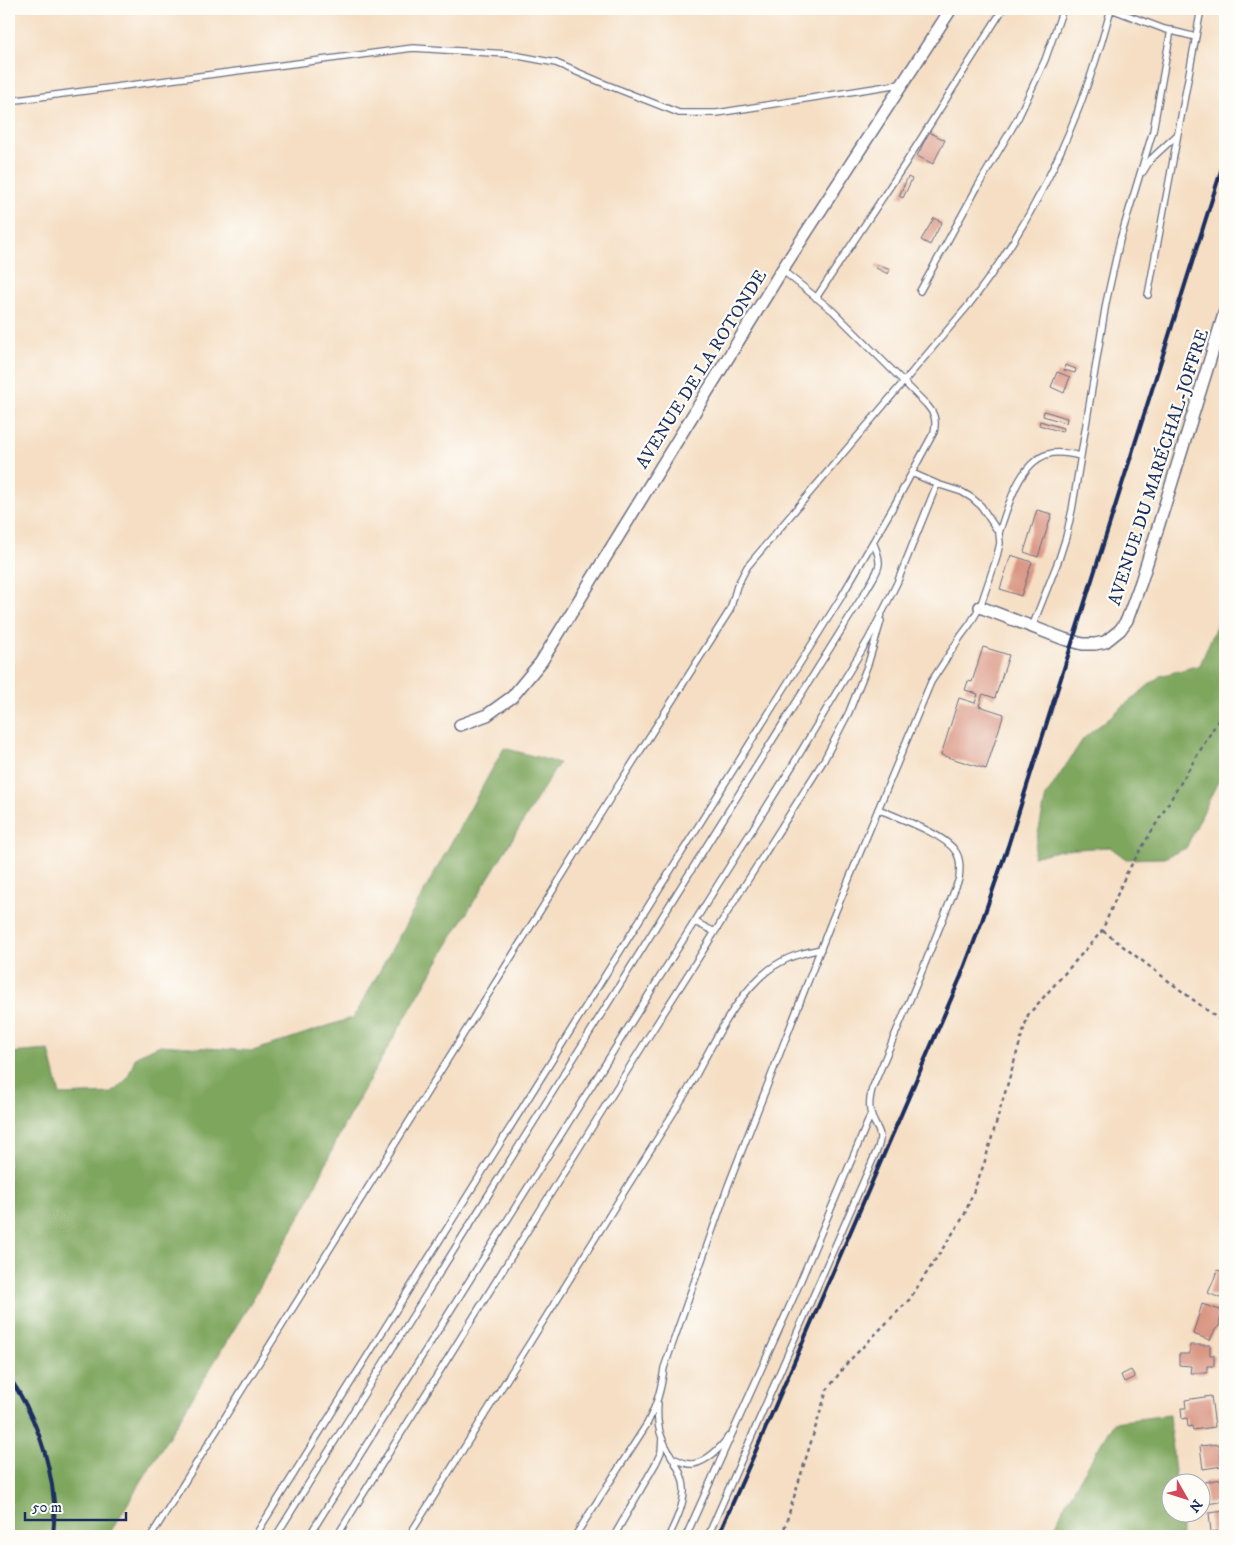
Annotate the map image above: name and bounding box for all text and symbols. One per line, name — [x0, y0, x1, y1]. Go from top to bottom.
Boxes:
street label: AVENUE DE LA ROTONDE — [632, 266, 772, 473]
street label: AVENUE DU MARÉCHAL-JOFFRE — [1104, 326, 1214, 608]
north arrow — [1162, 1472, 1212, 1522]
scale bar — [25, 1490, 126, 1522]
text: N — [1184, 1495, 1206, 1516]
text: 50 m — [32, 1498, 62, 1517]

